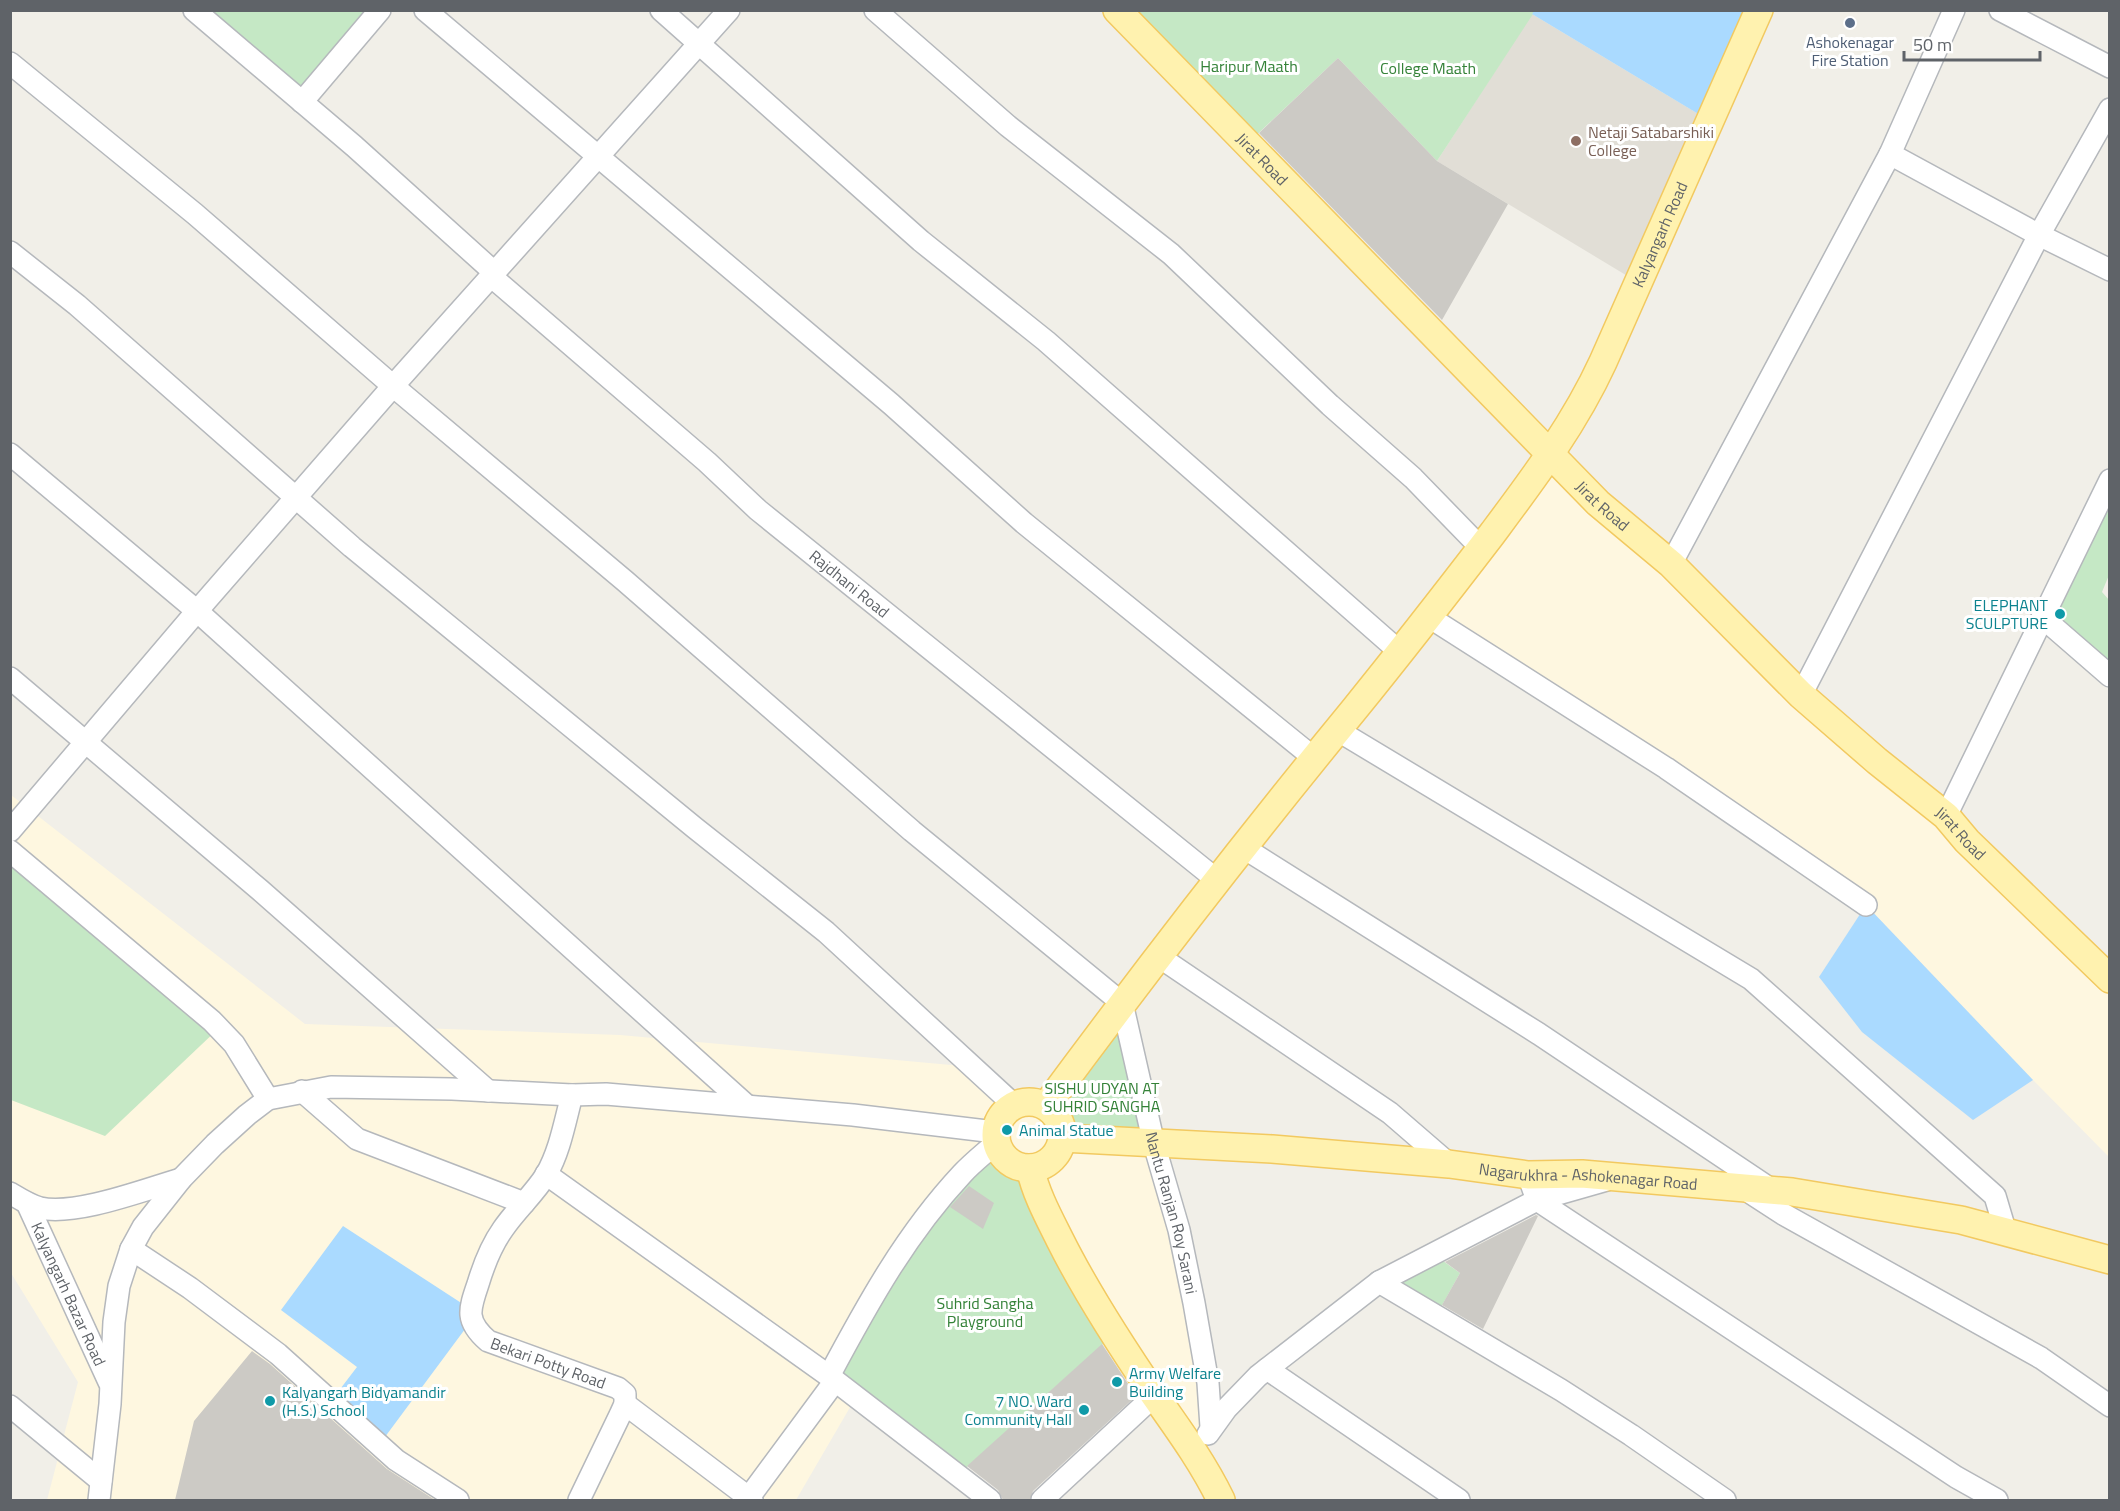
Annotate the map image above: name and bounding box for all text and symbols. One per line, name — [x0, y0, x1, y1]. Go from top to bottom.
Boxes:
marker: Ashokenagar Fire Station — [1843, 16, 1857, 30]
scale bar — [1904, 24, 2040, 62]
place label: Ashokenagar Fire Station — [1806, 30, 1894, 72]
text: 50 m — [1913, 31, 1952, 58]
park label: Haripur Maath — [1200, 54, 1298, 78]
park label: College Maath — [1380, 56, 1476, 80]
place label: Netaji Satabarshiki College — [1588, 120, 1714, 162]
street label: Jirat Road — [1231, 127, 1294, 191]
marker: Netaji Satabarshiki College — [1569, 134, 1583, 148]
street label: Kalyangarh Road — [1626, 178, 1694, 291]
street label: Jirat Road — [1570, 475, 1635, 537]
street label: Rajdhani Road — [804, 544, 895, 623]
place label: ELEPHANT SCULPTURE — [1966, 593, 2049, 635]
marker: ELEPHANT SCULPTURE — [2053, 607, 2067, 621]
street label: Jirat Road — [1931, 800, 1992, 865]
park label: SISHU UDYAN AT SUHRID SANGHA — [1044, 1076, 1161, 1118]
place label: Animal Statue — [1019, 1118, 1114, 1142]
marker: Animal Statue — [1000, 1123, 1014, 1137]
street label: Nantu Ranjan Roy Sarani — [1140, 1129, 1204, 1296]
street label: Nagarukhra - Ashokenagar Road — [1477, 1156, 1699, 1196]
street label: Kalyangarh Bazar Road — [25, 1218, 112, 1370]
park label: Suhrid Sangha Playground — [937, 1291, 1033, 1333]
street label: Bekari Potty Road — [487, 1331, 609, 1395]
place label: Army Welfare Building — [1129, 1361, 1221, 1403]
marker: Army Welfare Building — [1110, 1375, 1124, 1389]
place label: Kalyangarh Bidyamandir (H.S.) School — [282, 1380, 446, 1422]
place label: 7 NO. Ward Community Hall — [965, 1389, 1072, 1431]
marker: Kalyangarh Bidyamandir (H.S.) School — [263, 1394, 277, 1408]
marker: 7 NO. Ward Community Hall — [1077, 1403, 1091, 1417]

